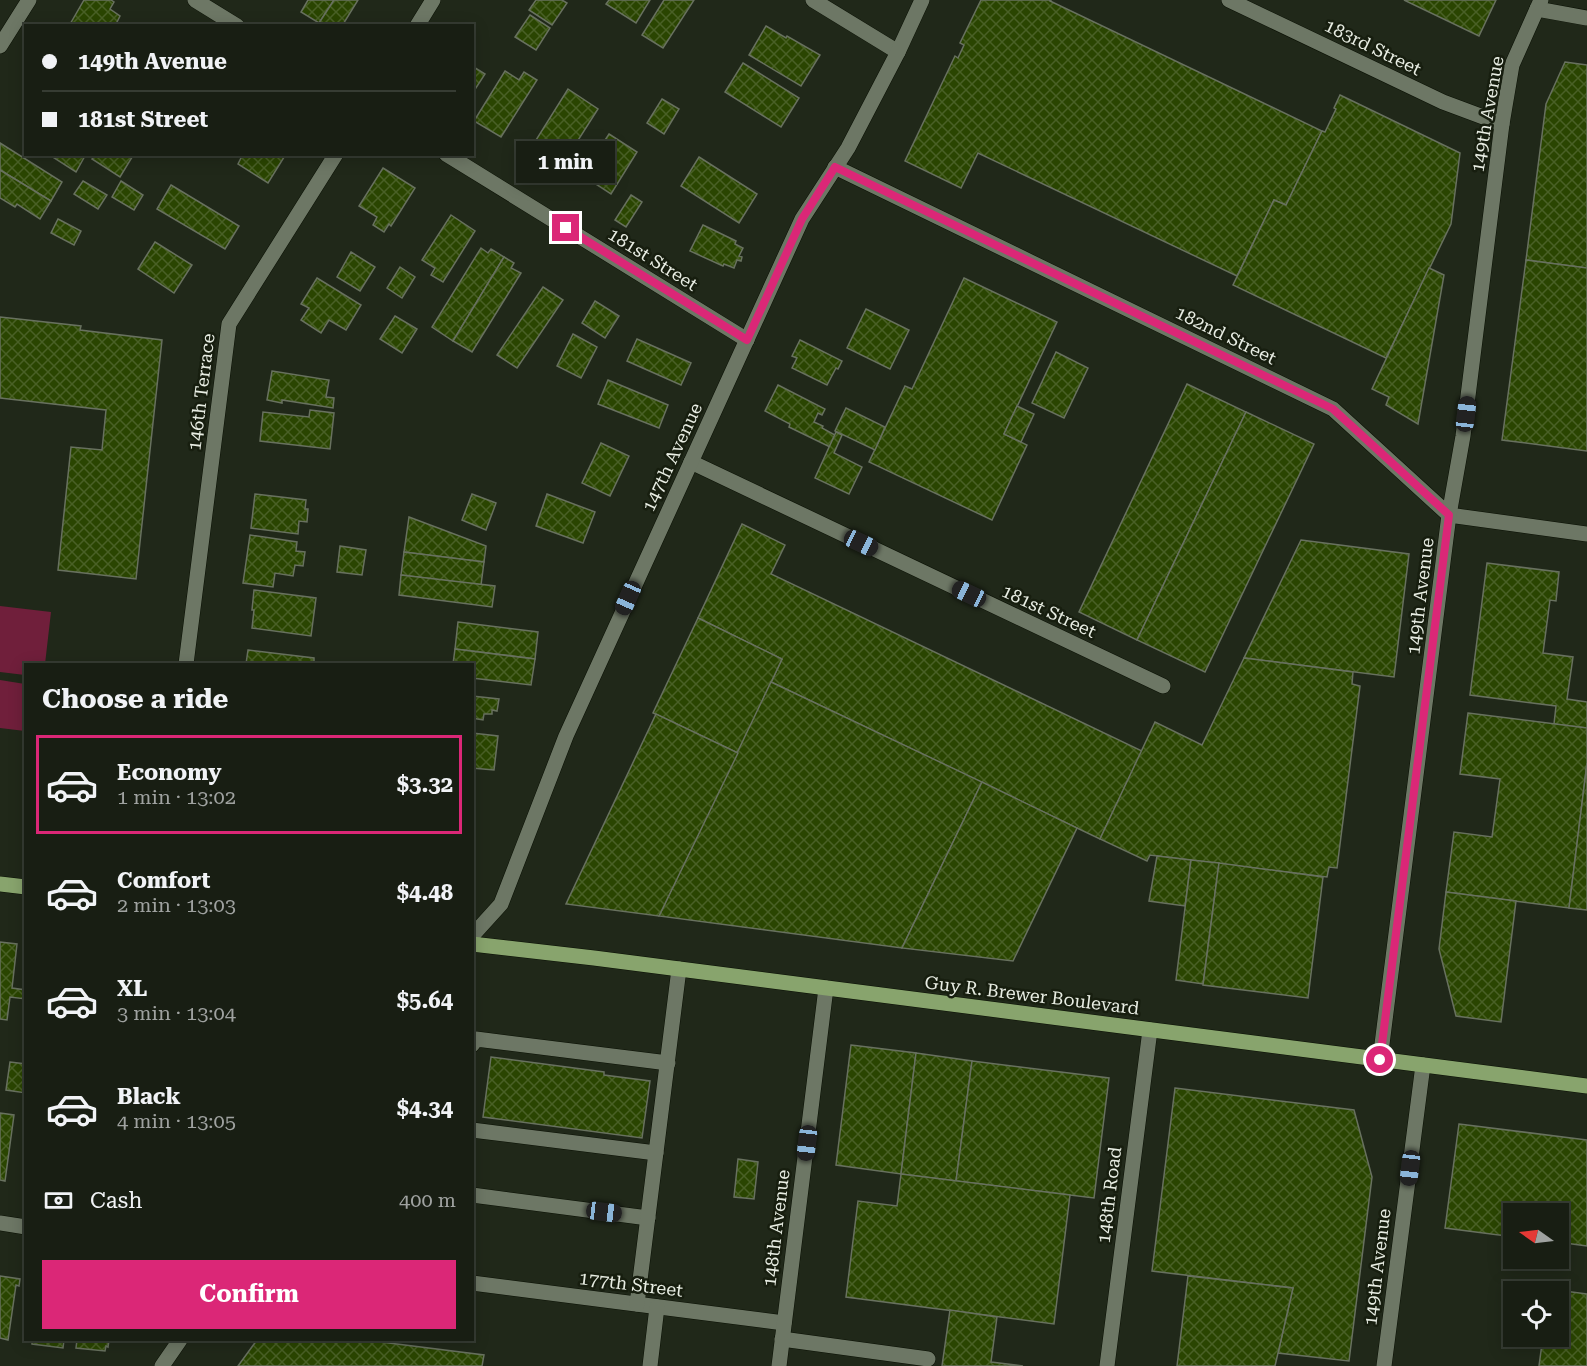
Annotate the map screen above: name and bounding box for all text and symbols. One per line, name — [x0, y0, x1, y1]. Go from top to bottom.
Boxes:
street label: 183rd Street — [1321, 15, 1425, 80]
text: 149th Avenue — [78, 49, 227, 74]
street label: 149th Avenue — [1466, 54, 1508, 174]
text: 181st Street — [78, 107, 208, 132]
callout: 1 min — [516, 141, 616, 183]
text: 1 min — [538, 150, 593, 174]
route end — [552, 214, 579, 241]
street label: 181st Street — [604, 223, 702, 295]
street label: 182nd Street — [1172, 302, 1280, 369]
street label: 146th Terrace — [183, 332, 219, 452]
car — [1455, 395, 1477, 433]
street label: 147th Avenue — [638, 399, 706, 515]
car — [841, 527, 881, 559]
street label: 149th Avenue — [1402, 536, 1438, 656]
car — [612, 578, 644, 618]
car — [949, 578, 989, 610]
street label: 181st Street — [998, 580, 1100, 642]
text: Choose a ride — [42, 683, 228, 715]
icon: car — [45, 758, 99, 812]
text: Economy — [117, 760, 221, 785]
text: $3.32 — [397, 772, 453, 797]
text: 1 min · 13:02 — [117, 785, 236, 809]
icon: car — [45, 866, 99, 920]
text: Comfort — [117, 868, 210, 893]
text: $4.48 — [397, 880, 453, 905]
text: 2 min · 13:03 — [117, 893, 236, 917]
street label: Guy R. Brewer Boulevard — [923, 971, 1141, 1019]
icon: car — [45, 974, 99, 1028]
text: XL — [117, 976, 147, 1001]
text: $5.64 — [397, 988, 453, 1013]
text: 3 min · 13:04 — [117, 1001, 236, 1025]
route start — [1366, 1046, 1393, 1073]
icon: car — [45, 1082, 99, 1136]
text: Black — [117, 1084, 181, 1109]
text: $4.34 — [397, 1096, 453, 1121]
text: 4 min · 13:05 — [117, 1109, 236, 1133]
car — [796, 1124, 818, 1162]
street label: 148th Road — [1093, 1145, 1125, 1245]
car — [1399, 1149, 1421, 1187]
street label: 148th Avenue — [758, 1168, 794, 1288]
icon: cash — [42, 1184, 75, 1217]
text: Cash — [90, 1188, 142, 1213]
text: 400 m — [399, 1188, 456, 1212]
car — [585, 1201, 623, 1223]
north arrow — [1503, 1203, 1569, 1269]
map controls — [1503, 1203, 1569, 1347]
street label: 149th Avenue — [1359, 1207, 1395, 1327]
button: Confirm — [42, 1260, 456, 1329]
street label: 177th Street — [578, 1267, 685, 1301]
button: locate — [1503, 1281, 1569, 1347]

